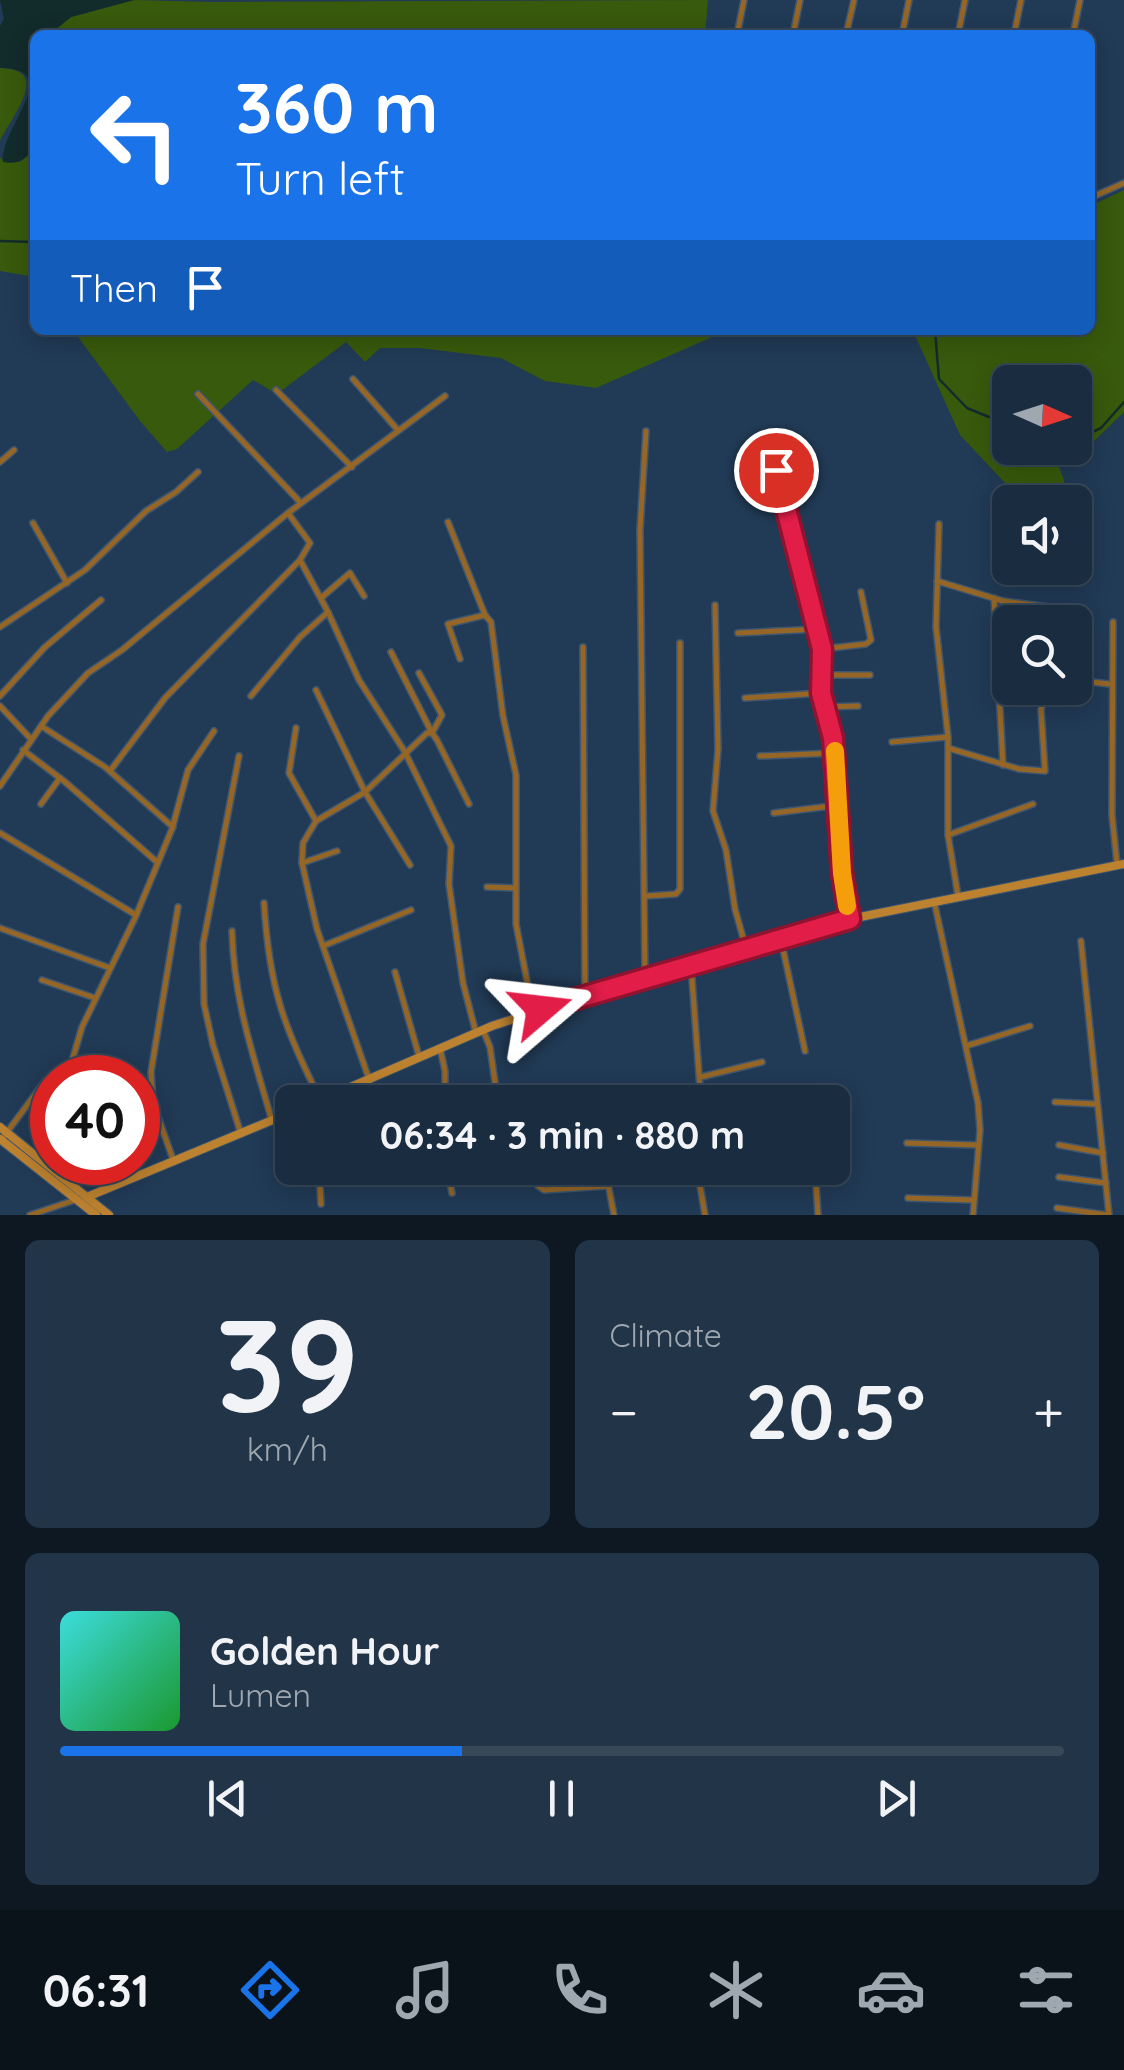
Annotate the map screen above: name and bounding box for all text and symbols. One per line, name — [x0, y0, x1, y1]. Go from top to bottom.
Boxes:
text: 360 m — [235, 63, 438, 151]
icon: left — [70, 70, 200, 200]
text: Turn left — [235, 150, 405, 206]
icon: arrive — [178, 260, 233, 315]
text: Then — [70, 264, 158, 312]
north arrow — [992, 365, 1092, 465]
map controls — [992, 365, 1092, 705]
pin — [734, 428, 819, 513]
icon: arrive — [749, 443, 804, 498]
button: sound — [992, 485, 1092, 585]
button: search — [992, 605, 1092, 705]
position arrow — [489, 957, 593, 1061]
speed limit sign: 40 — [30, 1055, 160, 1185]
text: 06:34 · 3 min · 880 m — [380, 1111, 745, 1159]
text: 39 — [215, 1282, 359, 1445]
text: Climate — [610, 1315, 722, 1355]
text: 20.5° — [746, 1364, 926, 1458]
text: − — [610, 1377, 638, 1446]
text: + — [1033, 1377, 1064, 1446]
text: km/h — [247, 1429, 328, 1469]
text: Golden Hour — [210, 1627, 439, 1675]
text: Lumen — [210, 1675, 311, 1715]
icon: previous — [200, 1771, 255, 1826]
icon: pause — [534, 1771, 589, 1826]
icon: next — [869, 1771, 924, 1826]
icon: directions — [235, 1955, 305, 2025]
icon: music — [390, 1955, 460, 2025]
icon: phone — [545, 1955, 615, 2025]
icon: climate — [701, 1955, 771, 2025]
icon: car — [856, 1955, 926, 2025]
icon: filters — [1011, 1955, 1081, 2025]
text: 06:31 — [43, 1962, 149, 2018]

